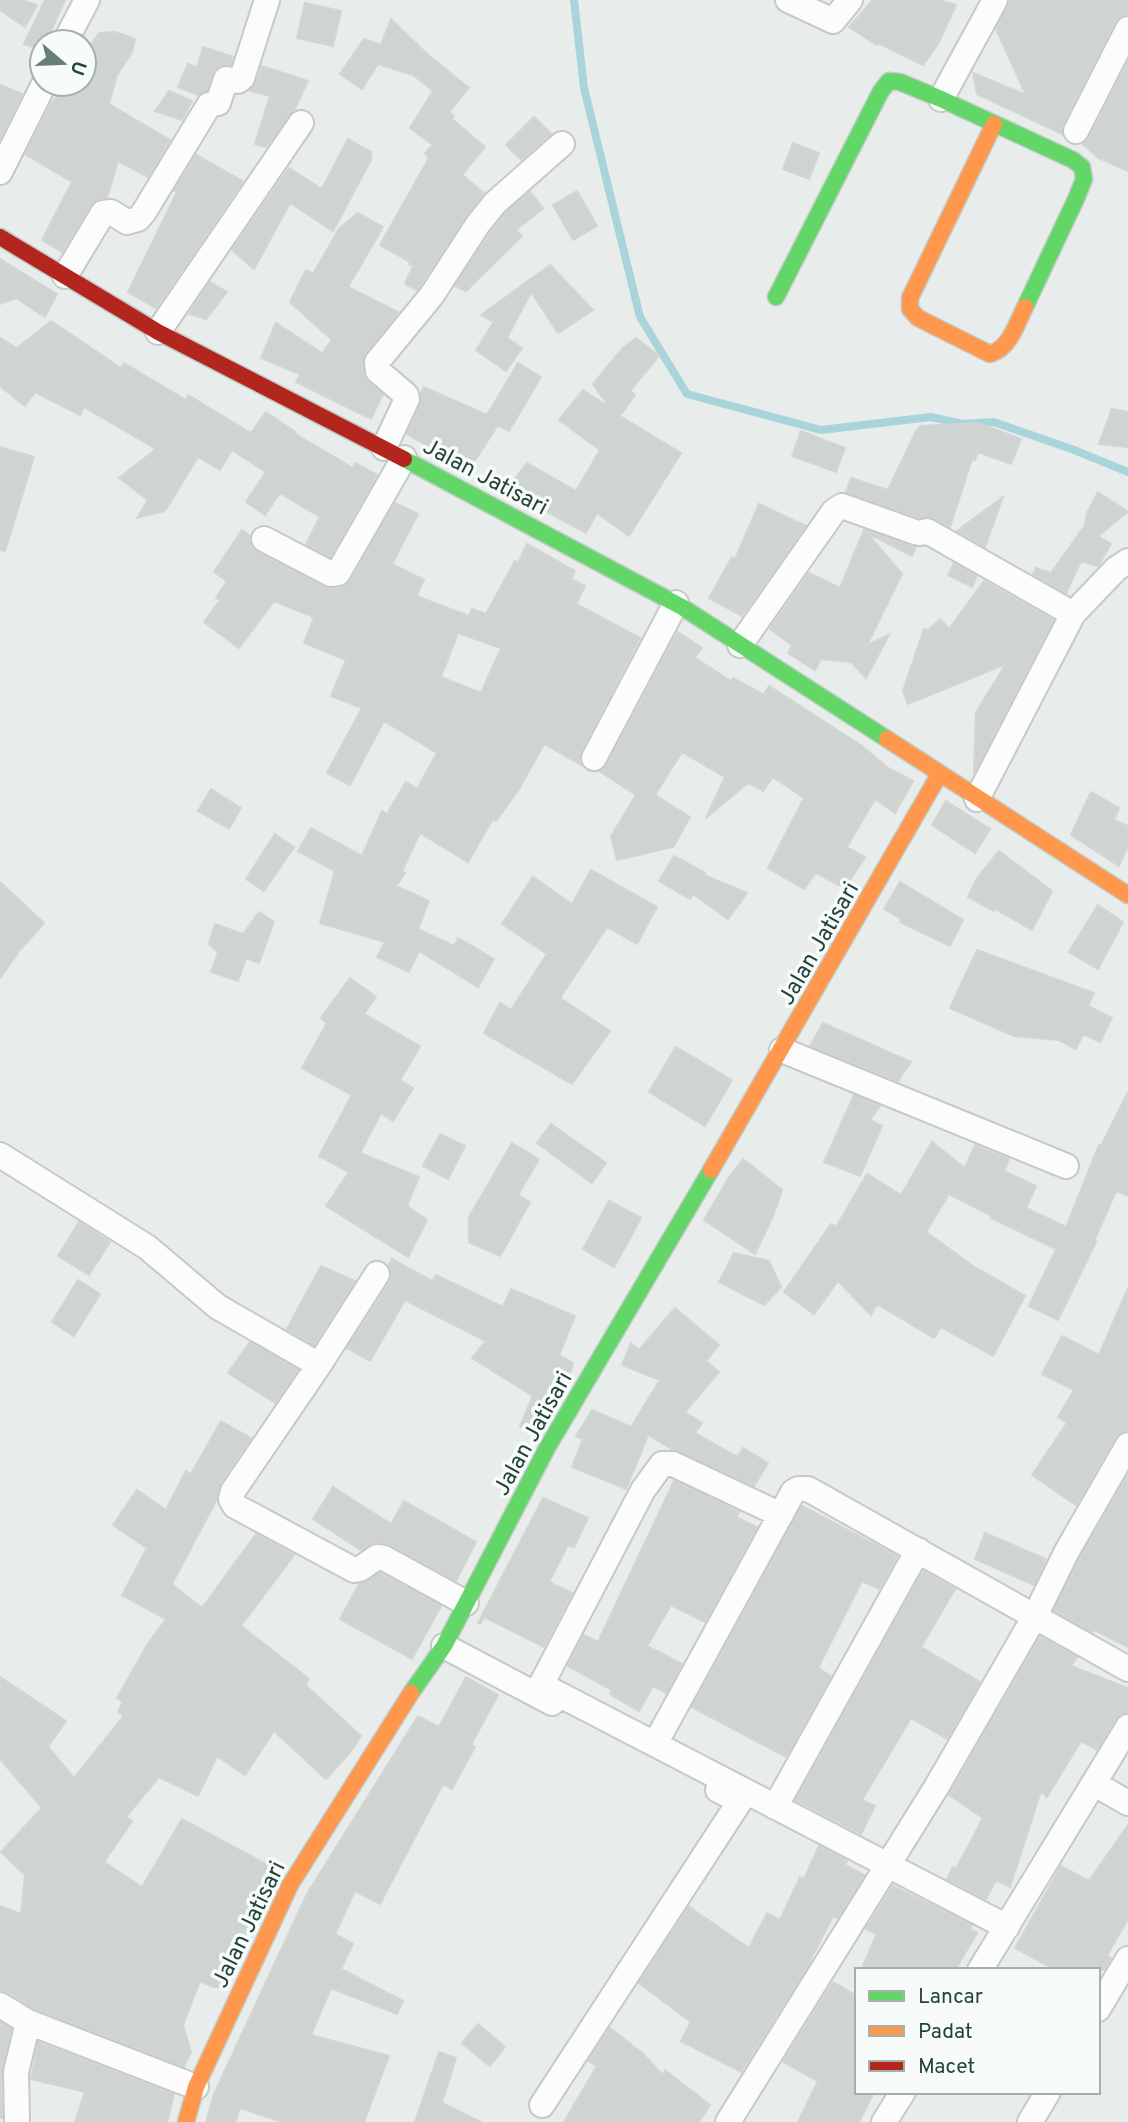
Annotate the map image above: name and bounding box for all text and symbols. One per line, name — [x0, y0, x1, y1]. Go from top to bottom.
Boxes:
north arrow — [28, 28, 98, 98]
text: U — [64, 58, 91, 78]
street label: Jalan Jatisari — [417, 433, 552, 523]
street label: Jalan Jatisari — [773, 877, 867, 1011]
street label: Jalan Jatisari — [488, 1367, 580, 1501]
street label: Jalan Jatisari — [207, 1857, 293, 1993]
legend — [855, 1968, 1100, 2094]
text: Lancar — [918, 1984, 983, 2011]
text: Padat — [918, 2019, 973, 2046]
text: Macet — [918, 2054, 975, 2081]

